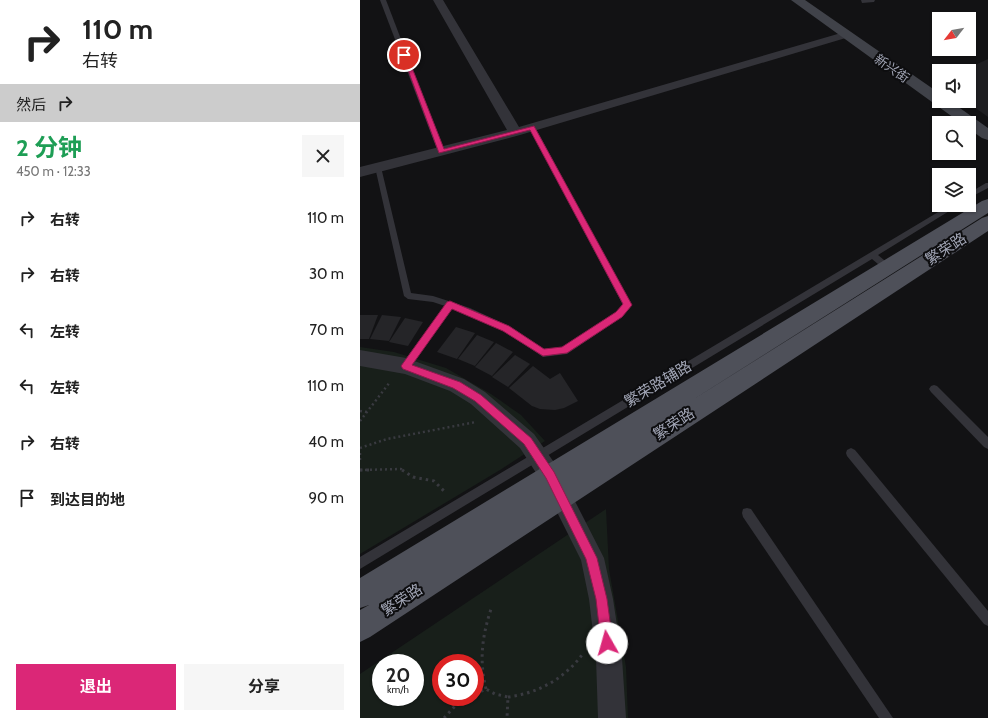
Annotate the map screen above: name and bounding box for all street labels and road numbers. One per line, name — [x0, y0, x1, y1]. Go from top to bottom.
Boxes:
street label: 新兴街 — [871, 50, 913, 86]
street label: 繁荣路 — [922, 229, 970, 269]
street label: 繁荣路辅路 — [621, 357, 695, 411]
street label: 繁荣路 — [650, 404, 698, 444]
street label: 繁荣路 — [378, 580, 426, 620]

